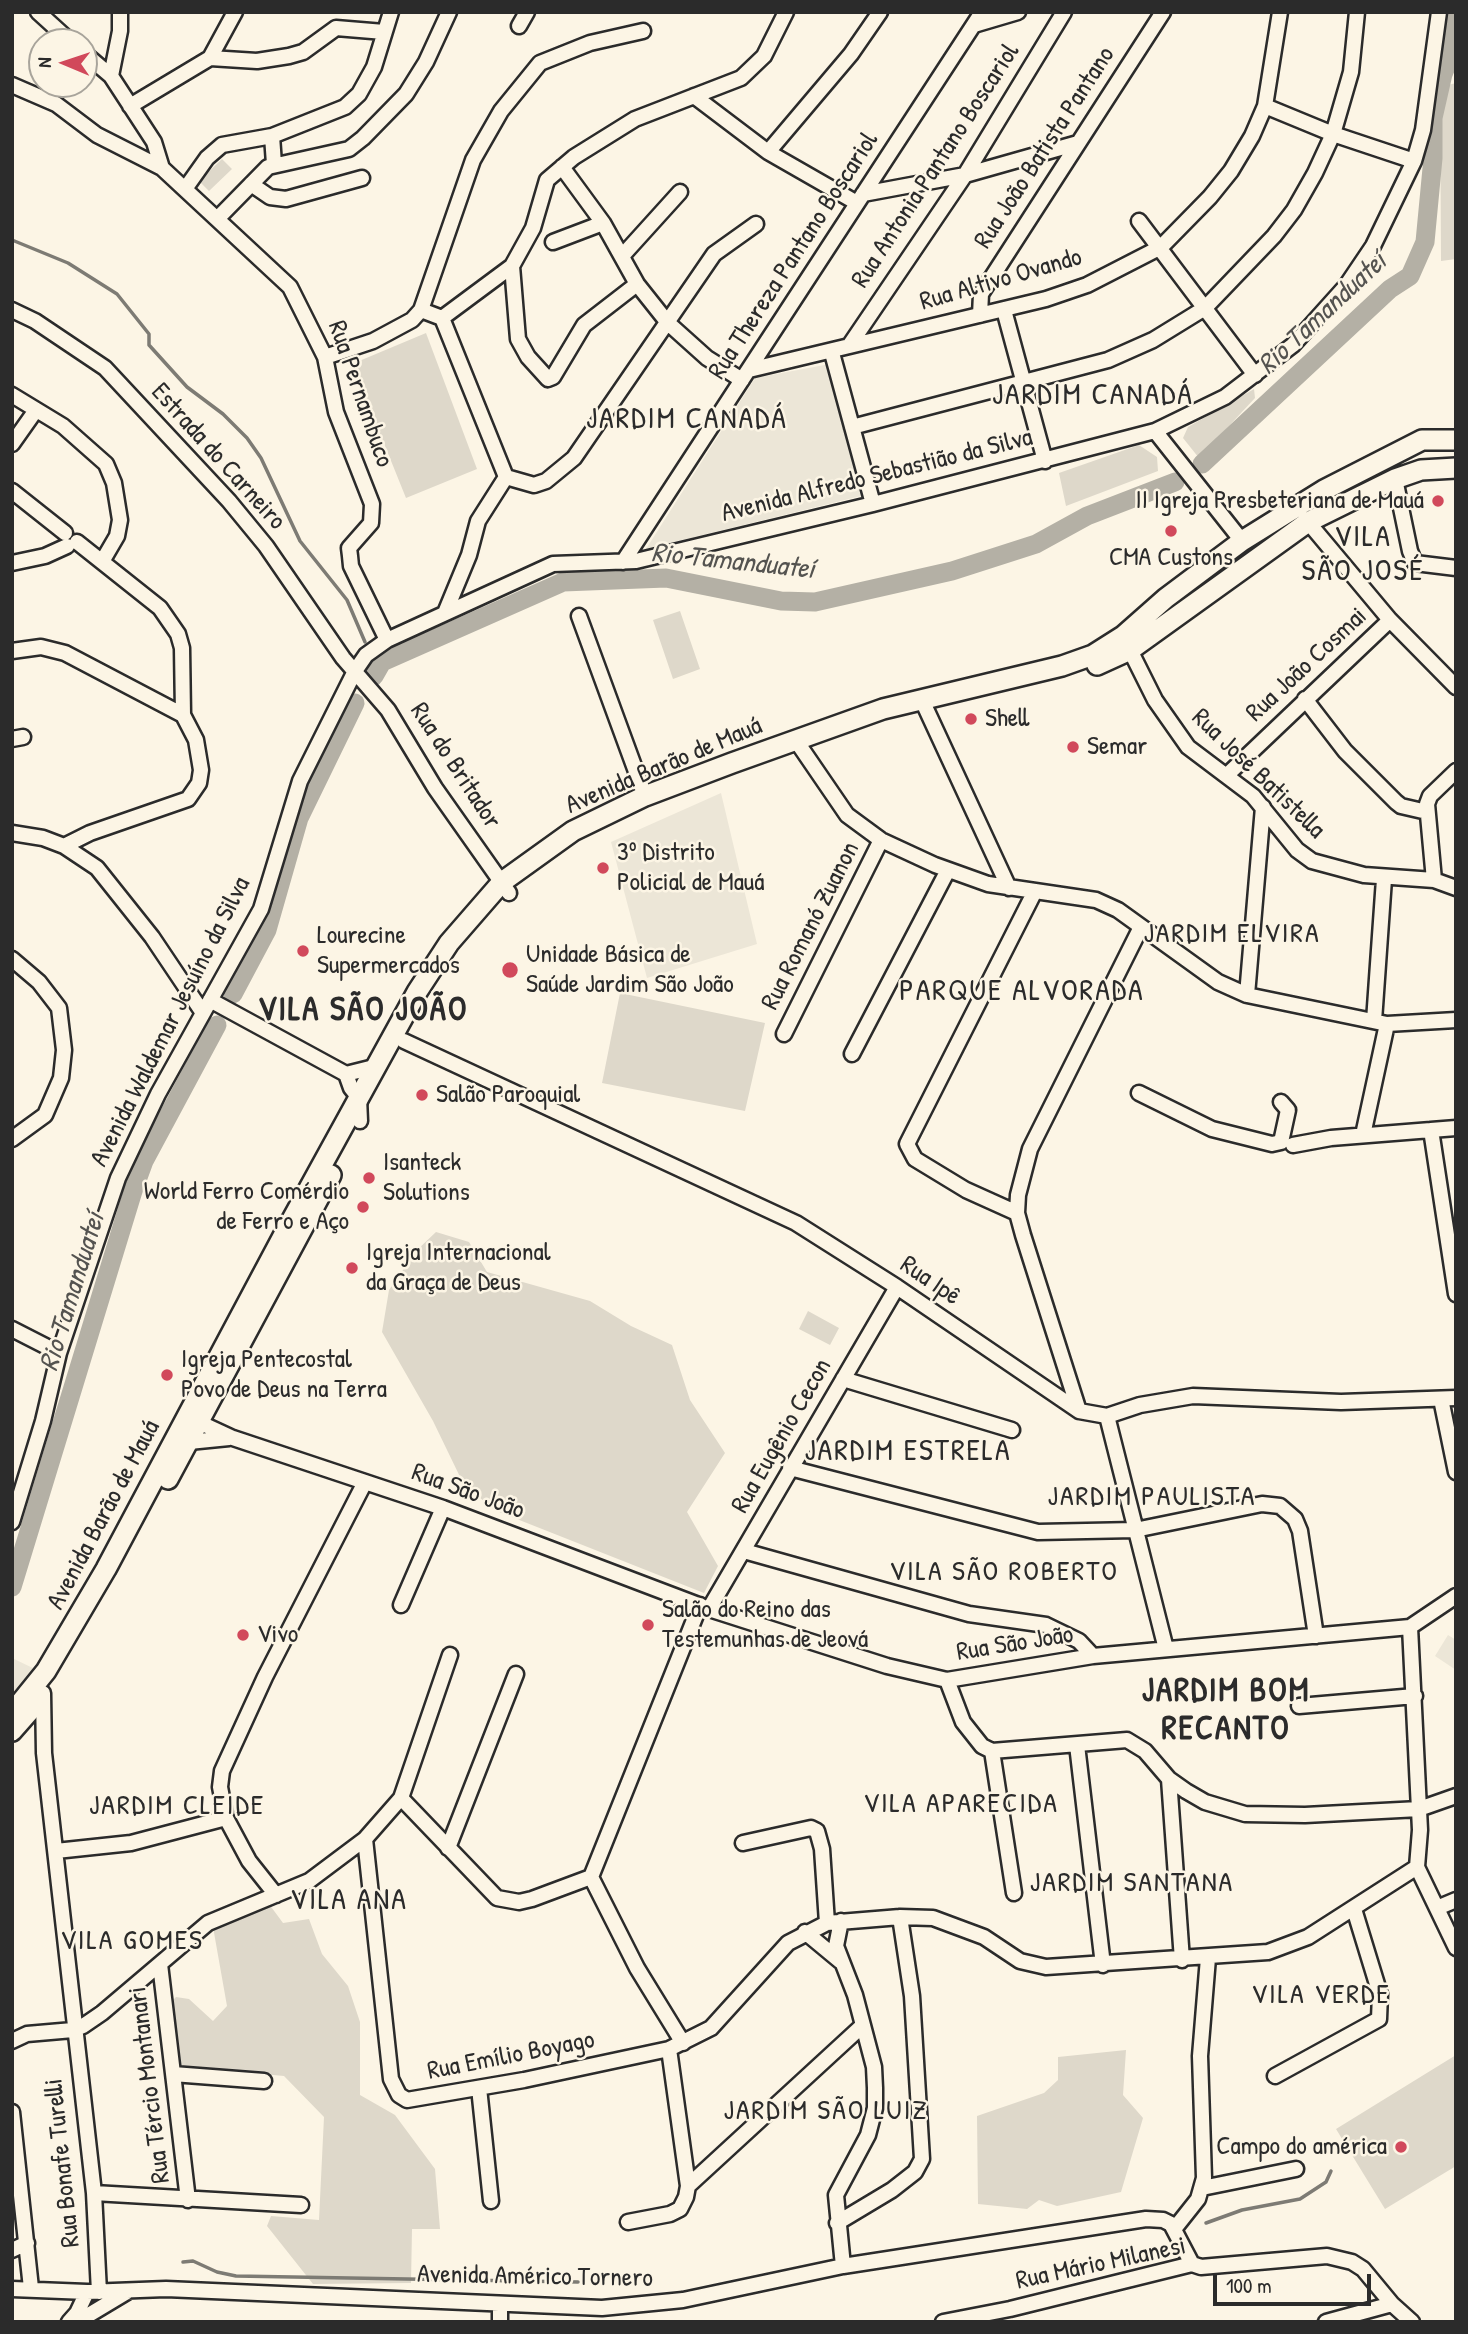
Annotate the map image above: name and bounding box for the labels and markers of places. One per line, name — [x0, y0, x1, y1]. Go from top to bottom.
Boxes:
place label: II Igreja Presbeteriana de Mauá — [1136, 485, 1424, 517]
marker: II Igreja Presbeteriana de Mauá — [1430, 493, 1446, 509]
marker: CMA Custons — [1163, 523, 1179, 539]
place label: CMA Custons — [1109, 542, 1233, 574]
place label: Shell — [985, 703, 1029, 735]
marker: Shell — [963, 711, 979, 727]
place label: Semar — [1087, 731, 1147, 763]
marker: Semar — [1065, 739, 1081, 755]
place label: 3º Distrito Policial de Mauá — [617, 837, 764, 898]
marker: 3º Distrito Policial de Mauá — [595, 860, 611, 876]
place label: Lourecine Supermercados — [317, 920, 460, 982]
place label: Unidade Básica de Saúde Jardim São João — [526, 939, 734, 1000]
marker: Lourecine Supermercados — [295, 943, 311, 959]
marker: Unidade Básica de Saúde Jardim São João — [500, 960, 520, 980]
place label: Salão Paroquial — [436, 1079, 580, 1111]
marker: Salão Paroquial — [414, 1087, 430, 1103]
place label: Isanteck Solutions — [383, 1147, 470, 1208]
marker: Isanteck Solutions — [361, 1170, 377, 1186]
place label: World Ferro Comérdio de Ferro e Aço — [144, 1176, 349, 1238]
marker: World Ferro Comérdio de Ferro e Aço — [355, 1199, 371, 1215]
place label: Igreja Internacional da Graça de Deus — [366, 1237, 551, 1298]
marker: Igreja Internacional da Graça de Deus — [344, 1260, 360, 1276]
place label: Igreja Pentecostal Povo de Deus na Terra — [181, 1344, 387, 1406]
marker: Igreja Pentecostal Povo de Deus na Terra — [159, 1367, 175, 1383]
place label: Salão do Reino das Testemunhas de Jeová — [662, 1594, 868, 1656]
marker: Salão do Reino das Testemunhas de Jeová — [640, 1617, 656, 1633]
place label: Vivo — [257, 1619, 298, 1651]
marker: Vivo — [235, 1627, 251, 1643]
place label: Campo do américa — [1216, 2131, 1387, 2163]
marker: Campo do américa — [1393, 2139, 1409, 2155]

